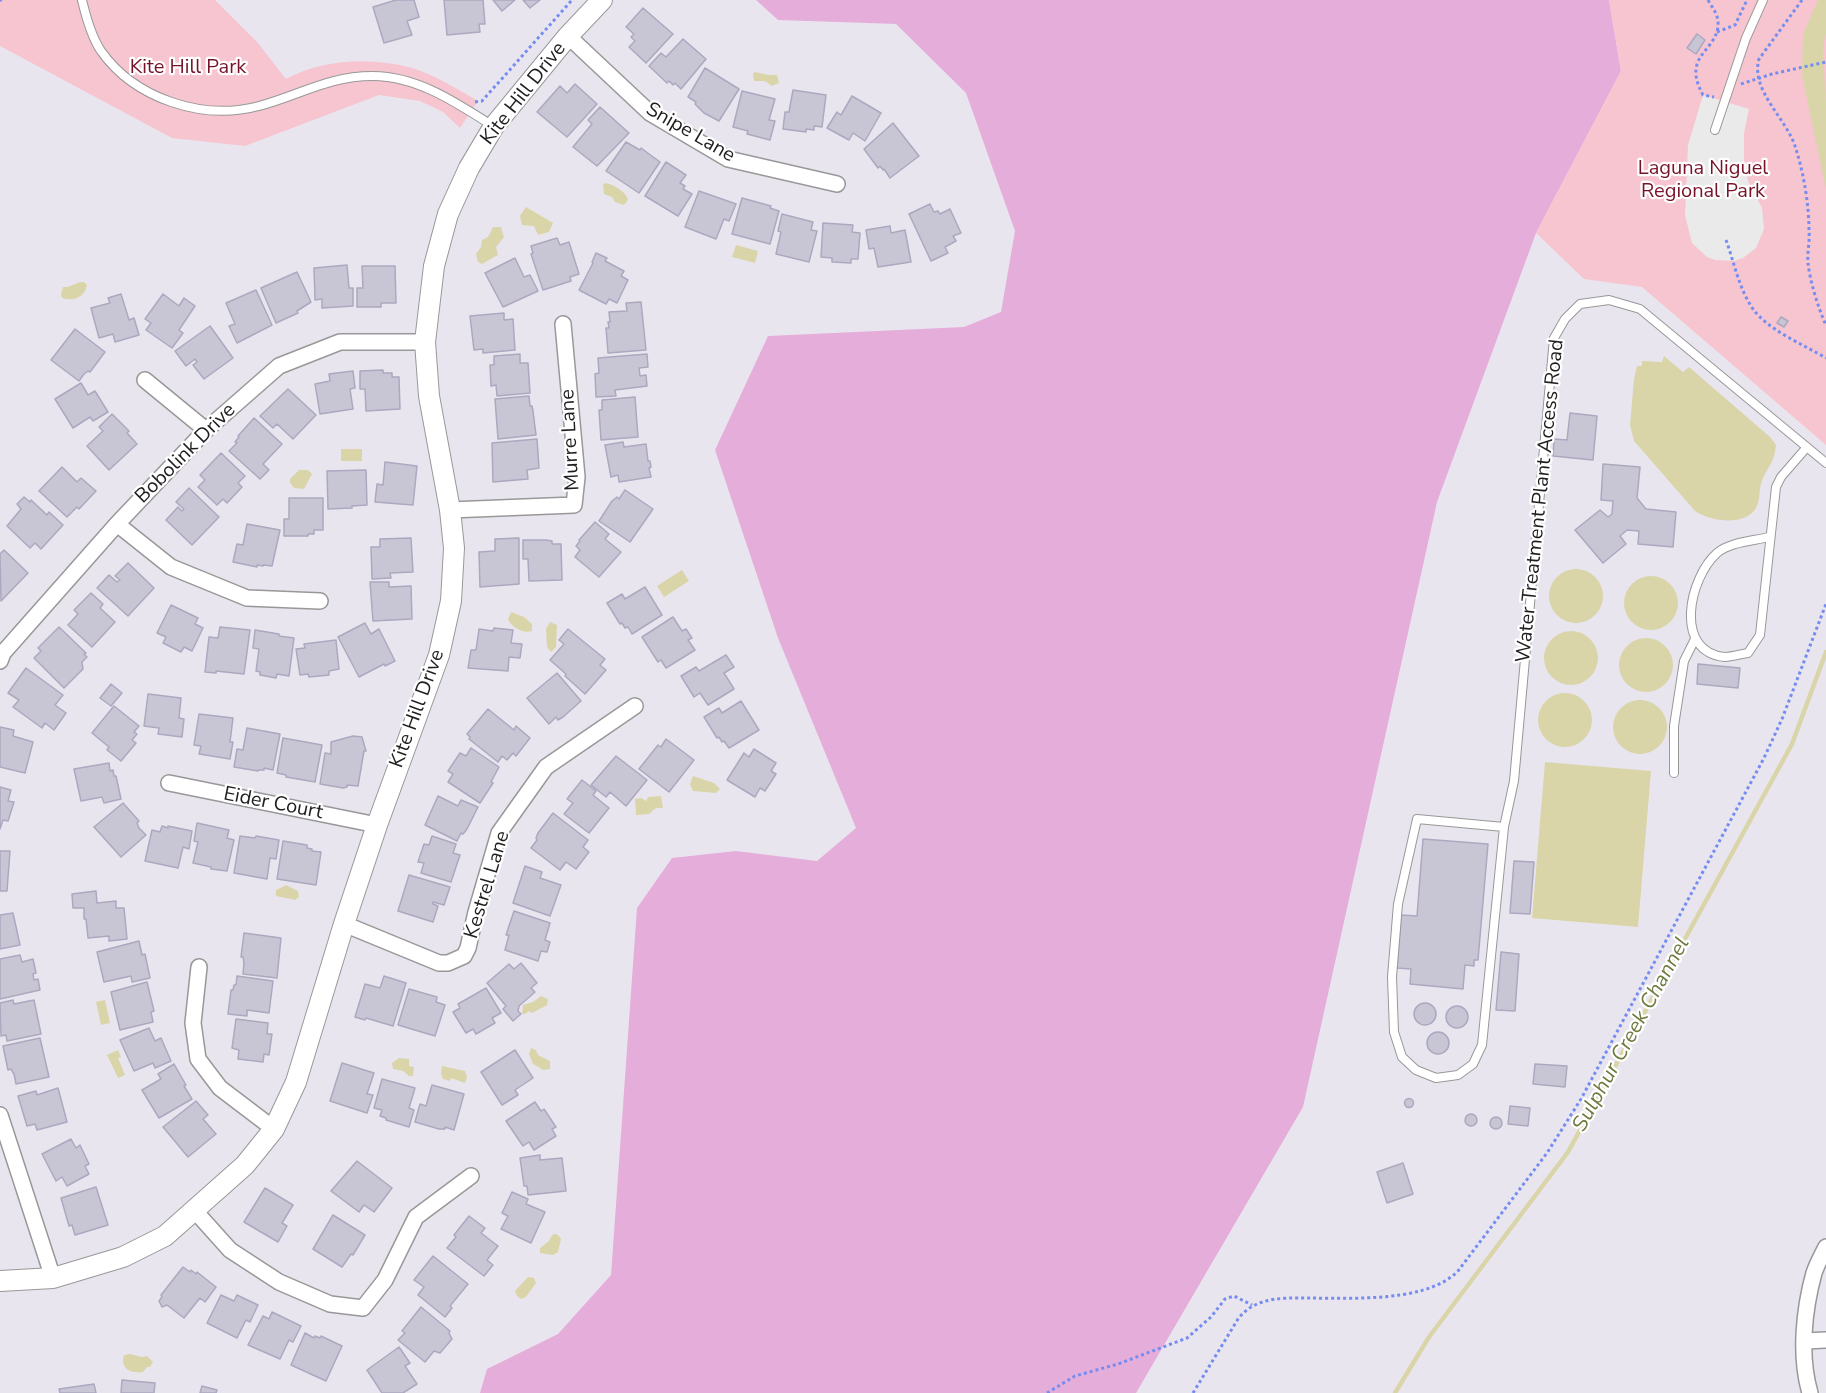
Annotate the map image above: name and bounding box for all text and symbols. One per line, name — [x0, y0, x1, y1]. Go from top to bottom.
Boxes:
street label: Kite Hill Drive — [476, 38, 572, 150]
park label: Kite Hill Park — [130, 56, 246, 80]
street label: Snipe Lane — [641, 98, 739, 168]
park label: Laguna Niguel Regional Park — [1638, 157, 1768, 204]
street label: Water Treatment Plant Access Road — [1512, 338, 1570, 664]
street label: Murre Lane — [556, 389, 586, 491]
street label: Bobolink Drive — [131, 399, 241, 509]
street label: Kite Hill Drive — [386, 647, 450, 771]
street label: Eider Court — [221, 783, 325, 825]
street label: Kestrel Lane — [460, 828, 516, 942]
water label: Sulphur Creek Channel — [1568, 934, 1696, 1136]

